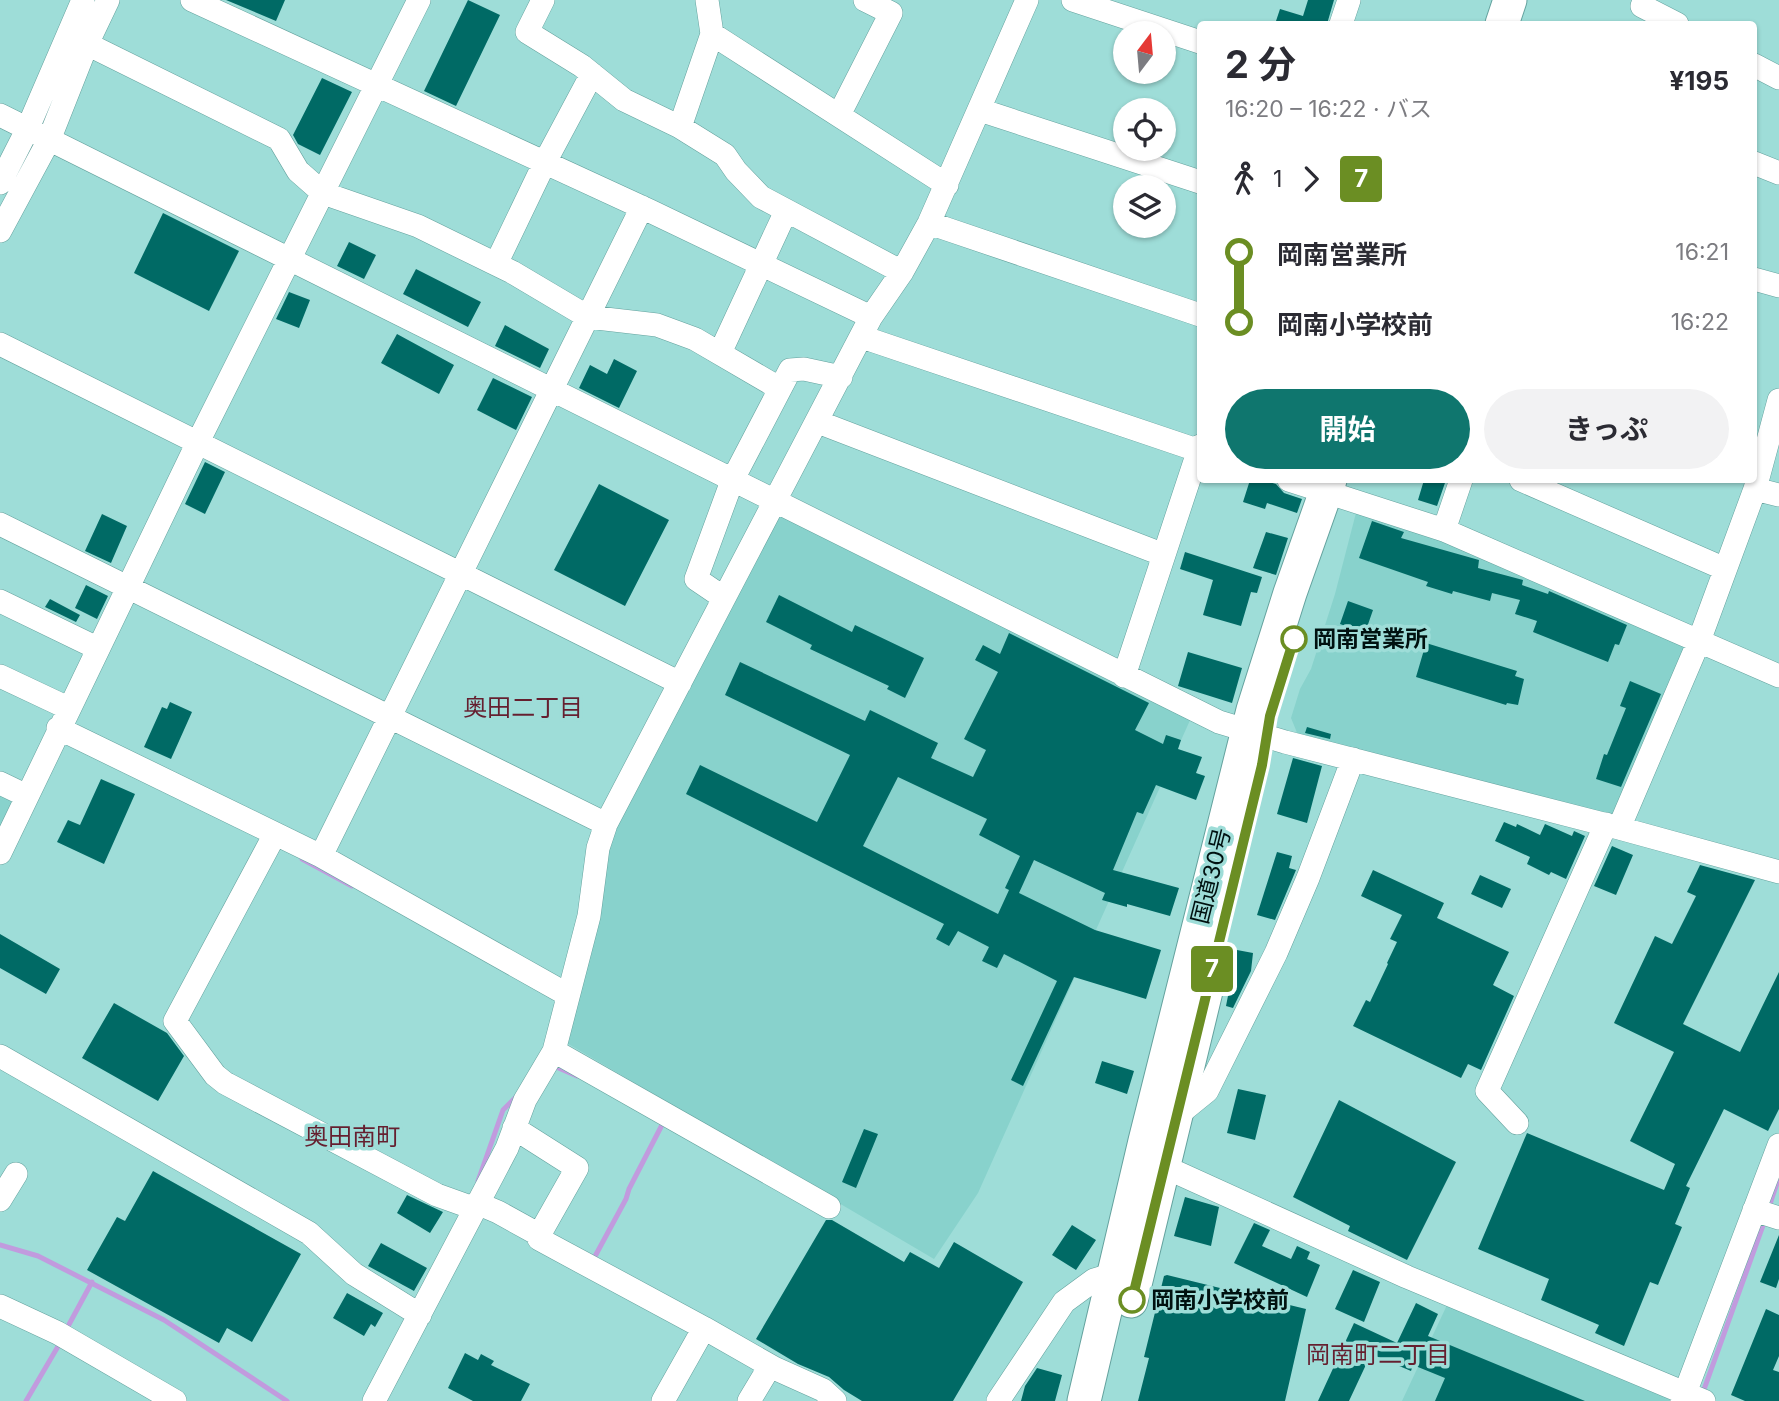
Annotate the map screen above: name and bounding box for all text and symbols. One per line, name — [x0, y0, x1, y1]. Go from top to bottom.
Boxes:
north arrow — [1113, 21, 1176, 84]
map controls — [1113, 21, 1176, 238]
text: 2 分 — [1225, 41, 1296, 87]
text: ¥195 — [1669, 65, 1729, 96]
text: 16:20 – 16:22 · バス — [1225, 95, 1432, 123]
button: locate — [1113, 98, 1176, 161]
icon: walk — [1225, 160, 1263, 198]
icon: forward — [1292, 160, 1330, 198]
text: 7 — [1354, 164, 1368, 193]
text: 1 — [1273, 165, 1282, 193]
button: layers — [1113, 175, 1176, 238]
text: 16:21 — [1675, 238, 1729, 266]
text: 岡南営業所 — [1277, 239, 1407, 270]
text: 16:22 — [1671, 308, 1729, 336]
text: 岡南小学校前 — [1277, 309, 1433, 340]
button: 開始 — [1225, 389, 1470, 469]
button: きっぷ — [1484, 389, 1729, 469]
place label: 岡南営業所 — [1313, 625, 1428, 653]
marker: 岡南営業所 — [1281, 626, 1307, 652]
district label: 奥田二丁目 — [463, 693, 583, 722]
street label: 国道30号 — [1186, 825, 1236, 927]
line badge: 7 — [1189, 946, 1235, 992]
text: 7 — [1205, 954, 1219, 983]
district label: 奥田南町 — [304, 1122, 400, 1151]
place label: 岡南小学校前 — [1151, 1286, 1289, 1314]
marker: 岡南小学校前 — [1119, 1287, 1145, 1313]
district label: 岡南町二丁目 — [1306, 1340, 1450, 1369]

